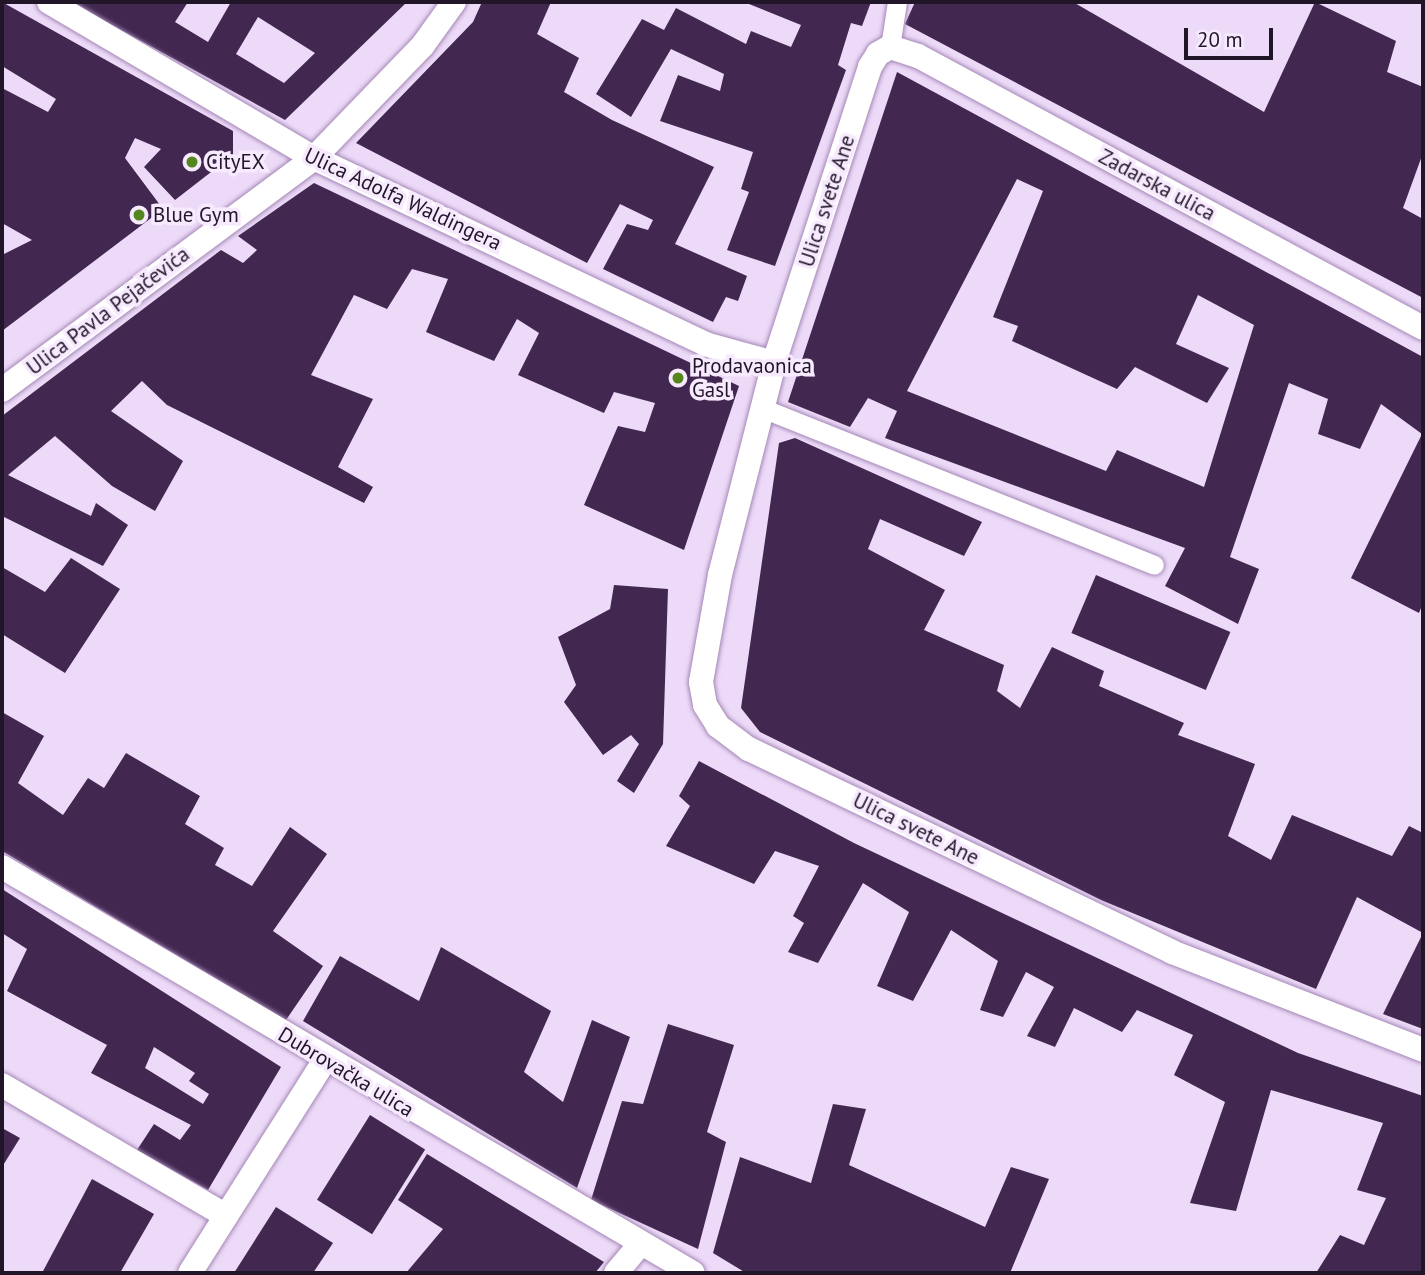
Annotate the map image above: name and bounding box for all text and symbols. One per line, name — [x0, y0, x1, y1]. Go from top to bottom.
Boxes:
scale bar — [1187, 14, 1276, 58]
text: 20 m — [1197, 26, 1243, 53]
street label: Ulica svete Ane — [794, 132, 860, 270]
street label: Ulica Adolfa Waldingera — [300, 142, 506, 256]
street label: Zadarska ulica — [1095, 144, 1219, 226]
place label: CityEX — [206, 149, 265, 175]
marker: CityEX — [184, 154, 200, 170]
place label: Blue Gym — [153, 202, 239, 228]
marker: Blue Gym — [131, 207, 147, 223]
street label: Ulica Pavla Pejačevića — [22, 242, 194, 380]
place label: Prodavaonica Gasl — [692, 353, 812, 403]
marker: Prodavaonica Gasl — [670, 370, 686, 386]
street label: Ulica svete Ane — [848, 787, 984, 871]
street label: Dubrovačka ulica — [274, 1022, 418, 1122]

